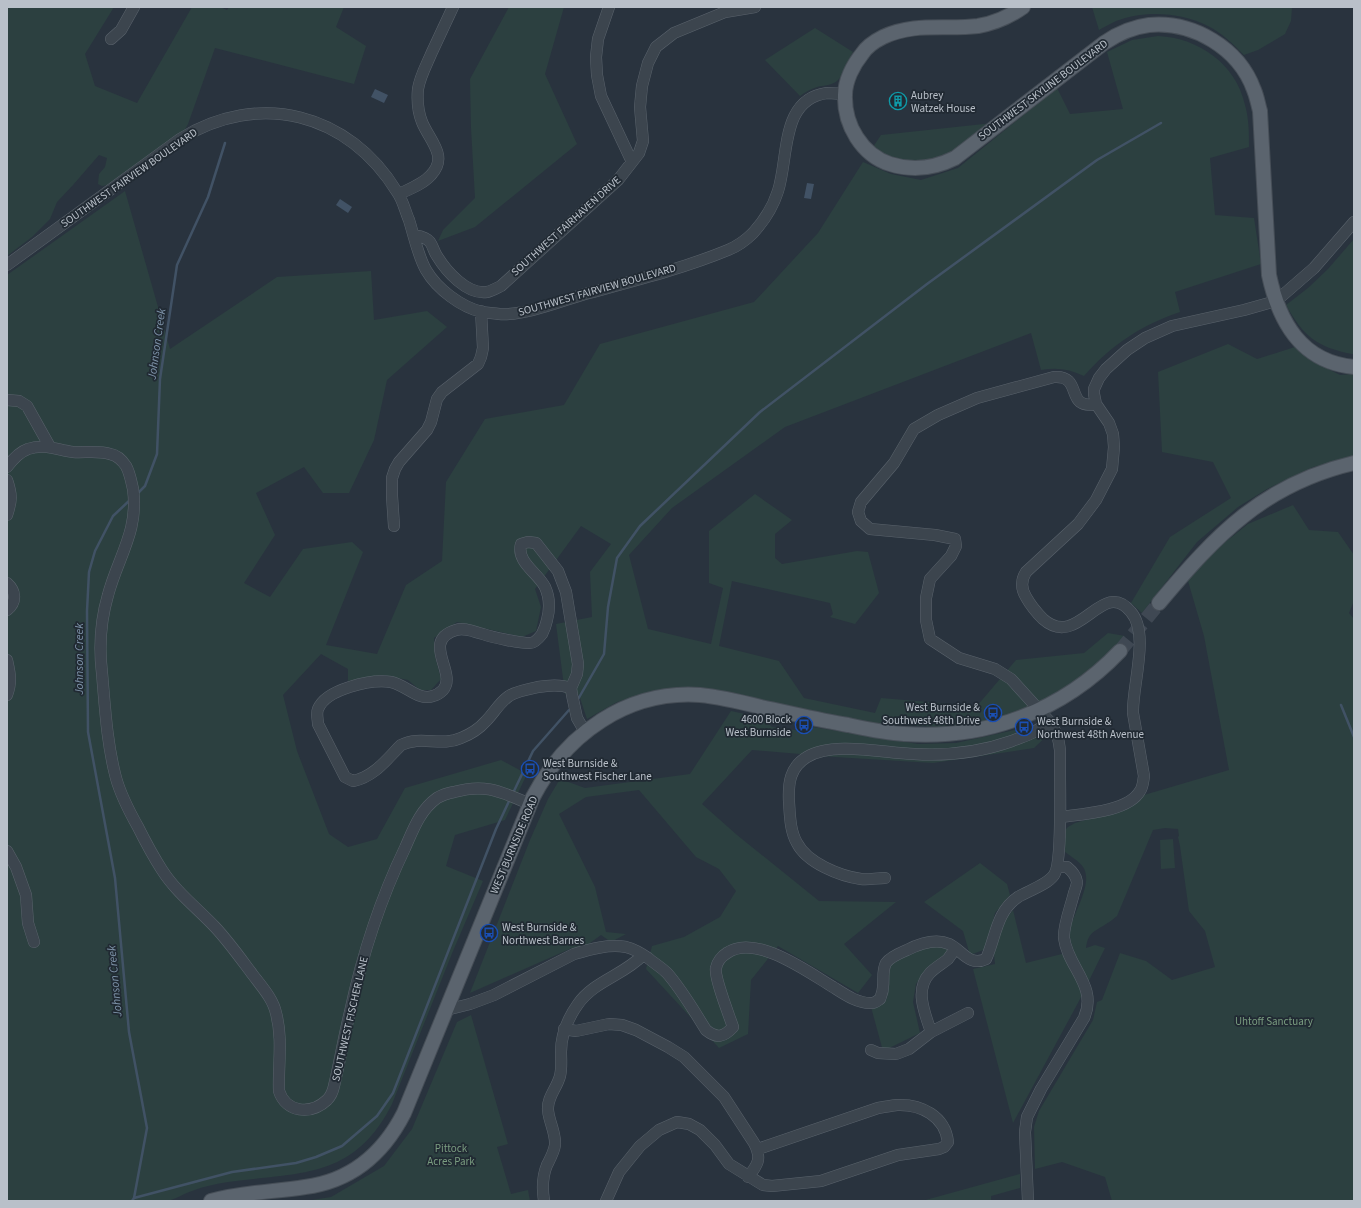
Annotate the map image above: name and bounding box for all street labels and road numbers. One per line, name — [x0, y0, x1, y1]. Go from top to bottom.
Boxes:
street label: SOUTHWEST SKYLINE BOULEVARD — [975, 36, 1111, 144]
street label: SOUTHWEST FAIRVIEW BOULEVARD — [58, 125, 200, 231]
street label: SOUTHWEST FAIRHAVEN DRIVE — [508, 173, 624, 279]
street label: SOUTHWEST FAIRVIEW BOULEVARD — [516, 260, 678, 320]
street label: WEST BURNSIDE ROAD — [487, 794, 541, 896]
street label: SOUTHWEST FISCHER LANE — [328, 955, 372, 1083]

